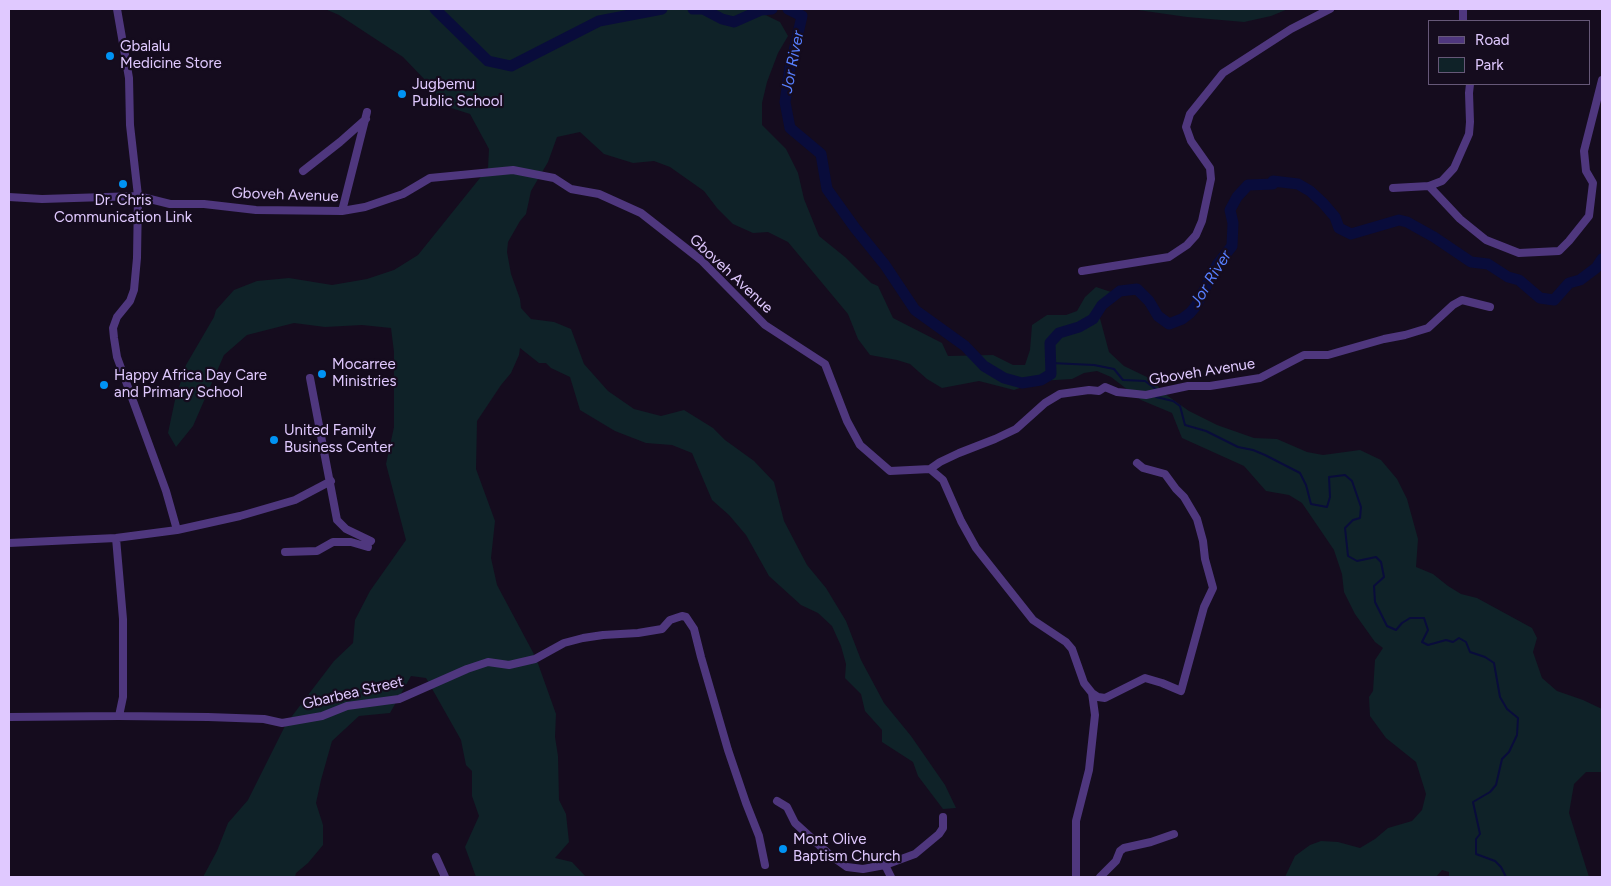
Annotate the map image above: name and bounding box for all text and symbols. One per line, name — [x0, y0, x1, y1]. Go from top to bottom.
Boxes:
legend — [1428, 20, 1591, 85]
water label: Jor River — [778, 29, 808, 95]
text: Road — [1475, 31, 1510, 49]
place label: Gbalalu Medicine Store — [120, 38, 222, 73]
marker: Gbalalu Medicine Store — [104, 50, 116, 62]
text: Park — [1475, 56, 1504, 74]
place label: Jugbemu Public School — [412, 76, 503, 111]
marker: Jugbemu Public School — [396, 88, 408, 100]
marker: Dr. Chris Communication Link — [117, 178, 129, 190]
street label: Gboveh Avenue — [231, 184, 339, 206]
place label: Dr. Chris Communication Link — [54, 192, 192, 227]
street label: Gboveh Avenue — [686, 231, 776, 317]
water label: Jor River — [1186, 247, 1236, 311]
street label: Gboveh Avenue — [1148, 355, 1256, 389]
place label: Mocarree Ministries — [332, 356, 396, 391]
place label: Happy Africa Day Care and Primary School — [114, 367, 267, 402]
marker: Mocarree Ministries — [316, 368, 328, 380]
marker: Happy Africa Day Care and Primary School — [98, 379, 110, 391]
place label: United Family Business Center — [284, 422, 393, 457]
marker: United Family Business Center — [268, 434, 280, 446]
street label: Gbarbea Street — [301, 673, 405, 713]
place label: Mont Olive Baptism Church — [793, 831, 900, 866]
marker: Mont Olive Baptism Church — [777, 843, 789, 855]

